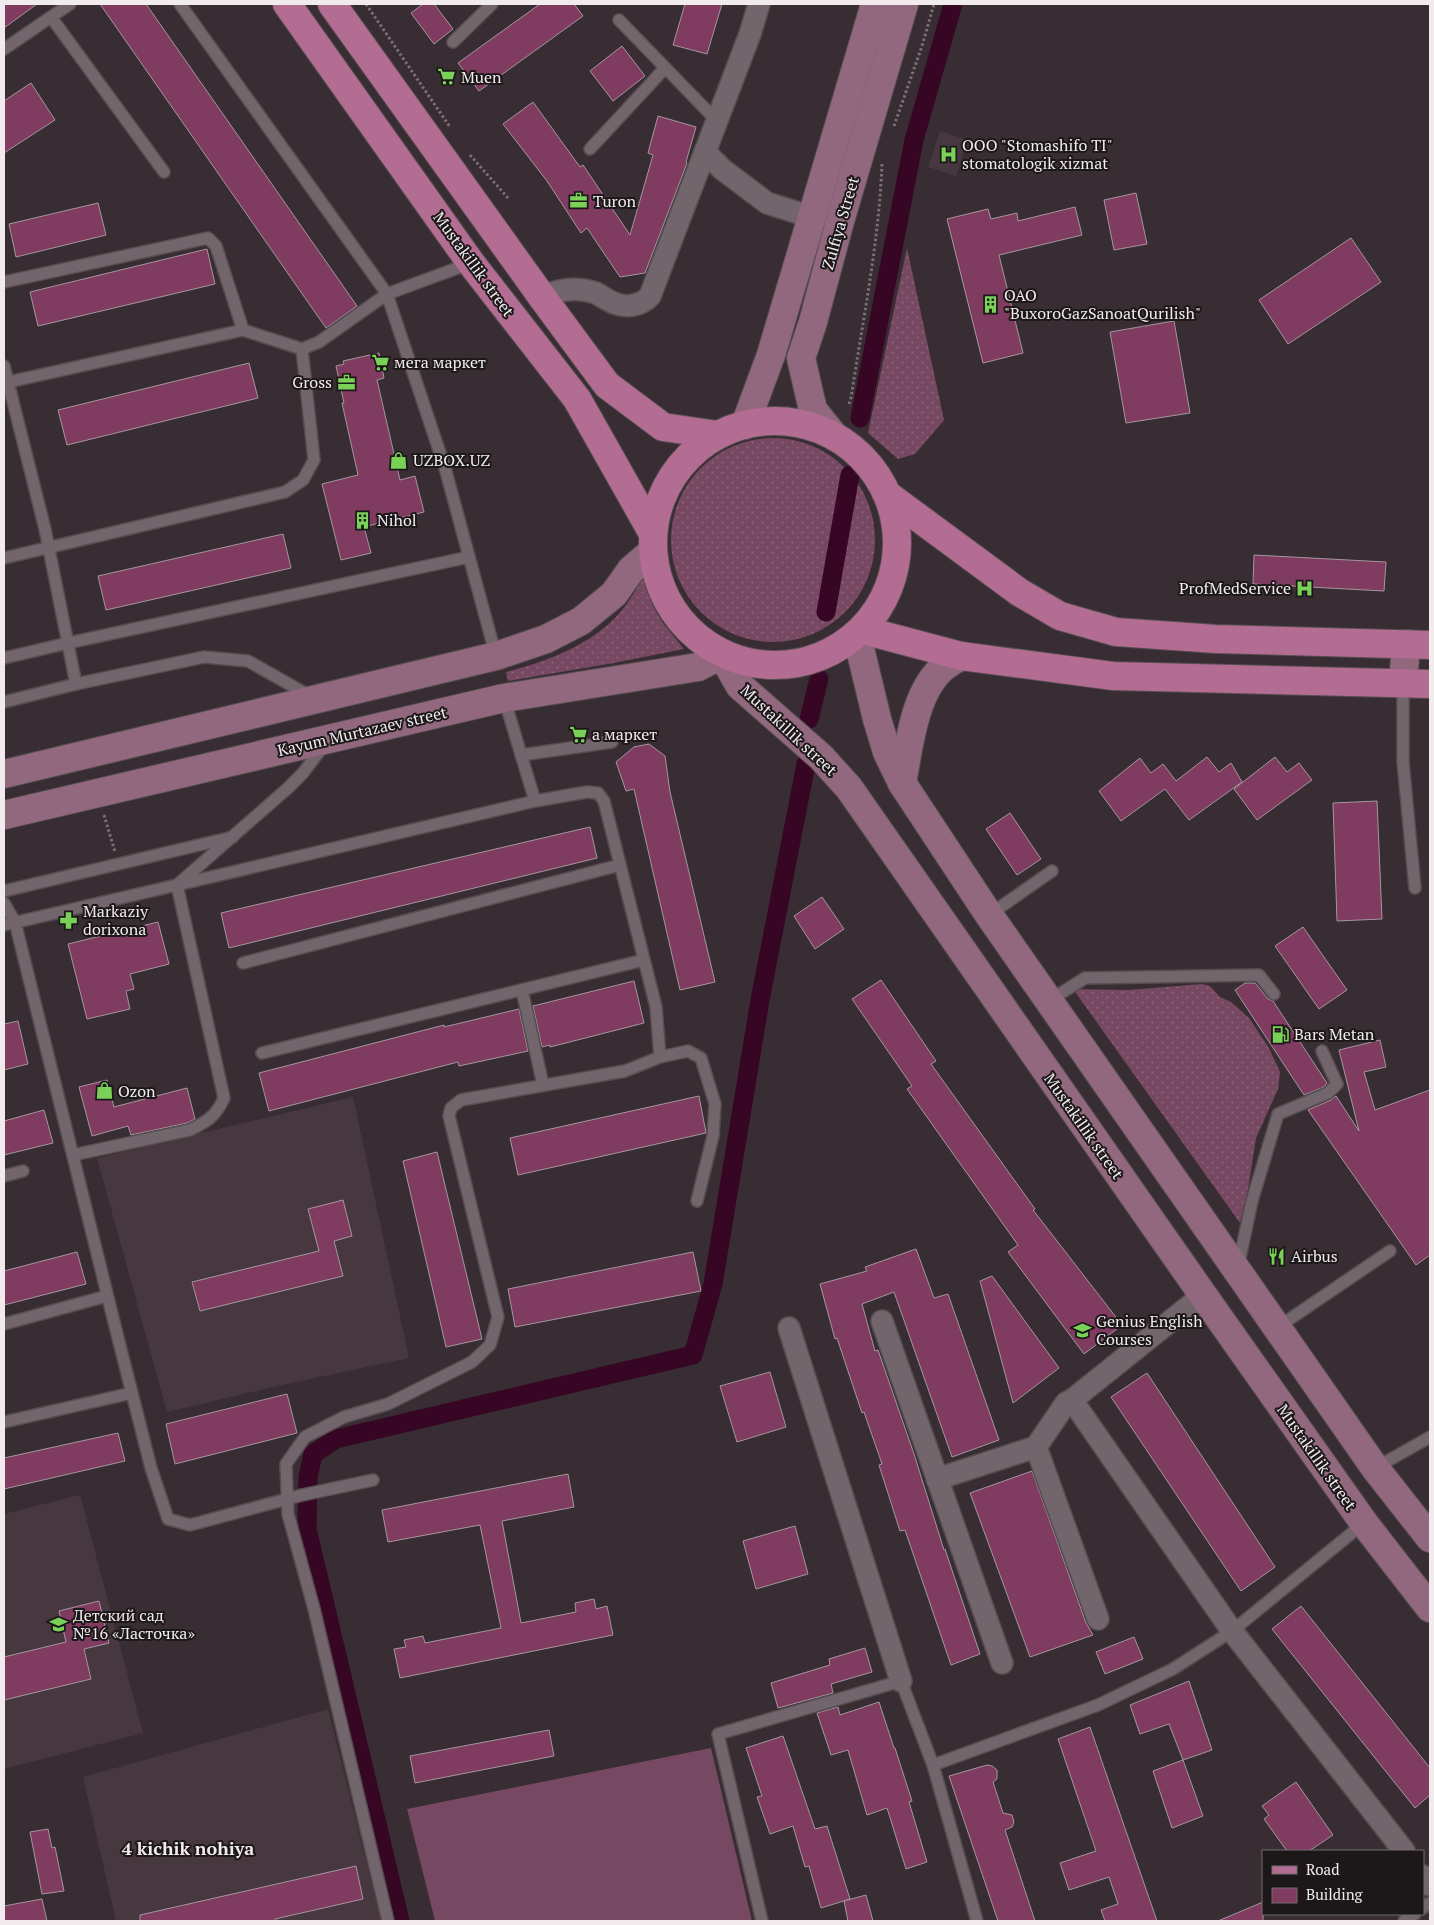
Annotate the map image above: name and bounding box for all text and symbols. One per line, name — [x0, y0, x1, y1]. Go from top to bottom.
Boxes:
place label: Muen — [461, 66, 502, 88]
supermarket icon: Muen — [437, 67, 457, 87]
place label: OOO "Stomashifo TI" stomatologik xizmat — [962, 134, 1113, 174]
hospital icon: OOO "Stomashifo TI" stomatologik xizmat — [938, 144, 958, 164]
street label: Zulfiya Street — [816, 174, 864, 272]
place label: Turon — [593, 190, 637, 212]
office icon: Turon — [569, 191, 589, 211]
street label: Mustakillik street — [428, 207, 520, 321]
place label: ОАО "BuxoroGazSanoatQurilish" — [1004, 284, 1201, 324]
building icon: ОАО "BuxoroGazSanoatQurilish" — [980, 294, 1000, 314]
place label: мега маркет — [394, 351, 486, 373]
supermarket icon: мега маркет — [370, 352, 390, 372]
place label: Gross — [292, 371, 332, 393]
office icon: Gross — [336, 372, 356, 392]
place label: UZBOX.UZ — [413, 449, 491, 471]
shop icon: UZBOX.UZ — [389, 450, 409, 470]
place label: Nihol — [377, 509, 417, 531]
building icon: Nihol — [353, 510, 373, 530]
place label: ProfMedService — [1179, 577, 1291, 599]
hospital icon: ProfMedService — [1295, 578, 1315, 598]
street label: Mustakillik street — [736, 679, 842, 781]
street label: Kayum Murtazaev street — [275, 701, 449, 761]
place label: а маркет — [592, 723, 657, 745]
supermarket icon: а маркет — [568, 724, 588, 744]
place label: Markaziy dorixona — [83, 900, 149, 940]
pharmacy icon: Markaziy dorixona — [59, 910, 79, 930]
place label: Bars Metan — [1294, 1023, 1375, 1045]
fuel station icon: Bars Metan — [1270, 1024, 1290, 1044]
street label: Mustakillik street — [1039, 1069, 1129, 1183]
place label: Ozon — [118, 1080, 156, 1102]
shop icon: Ozon — [94, 1081, 114, 1101]
place label: Airbus — [1291, 1245, 1338, 1267]
restaurant icon: Airbus — [1267, 1246, 1287, 1266]
place label: Genius English Courses — [1096, 1310, 1203, 1350]
school or university icon: Genius English Courses — [1072, 1320, 1092, 1340]
street label: Mustakillik street — [1272, 1400, 1362, 1514]
place label: Детский сад №16 «Ласточка» — [73, 1604, 195, 1644]
school or university icon: Детский сад №16 «Ласточка» — [49, 1614, 69, 1634]
district label: 4 kichik nohiya — [122, 1836, 254, 1860]
legend — [1262, 1850, 1424, 1915]
text: Road — [1306, 1859, 1339, 1879]
text: Building — [1306, 1884, 1364, 1904]

